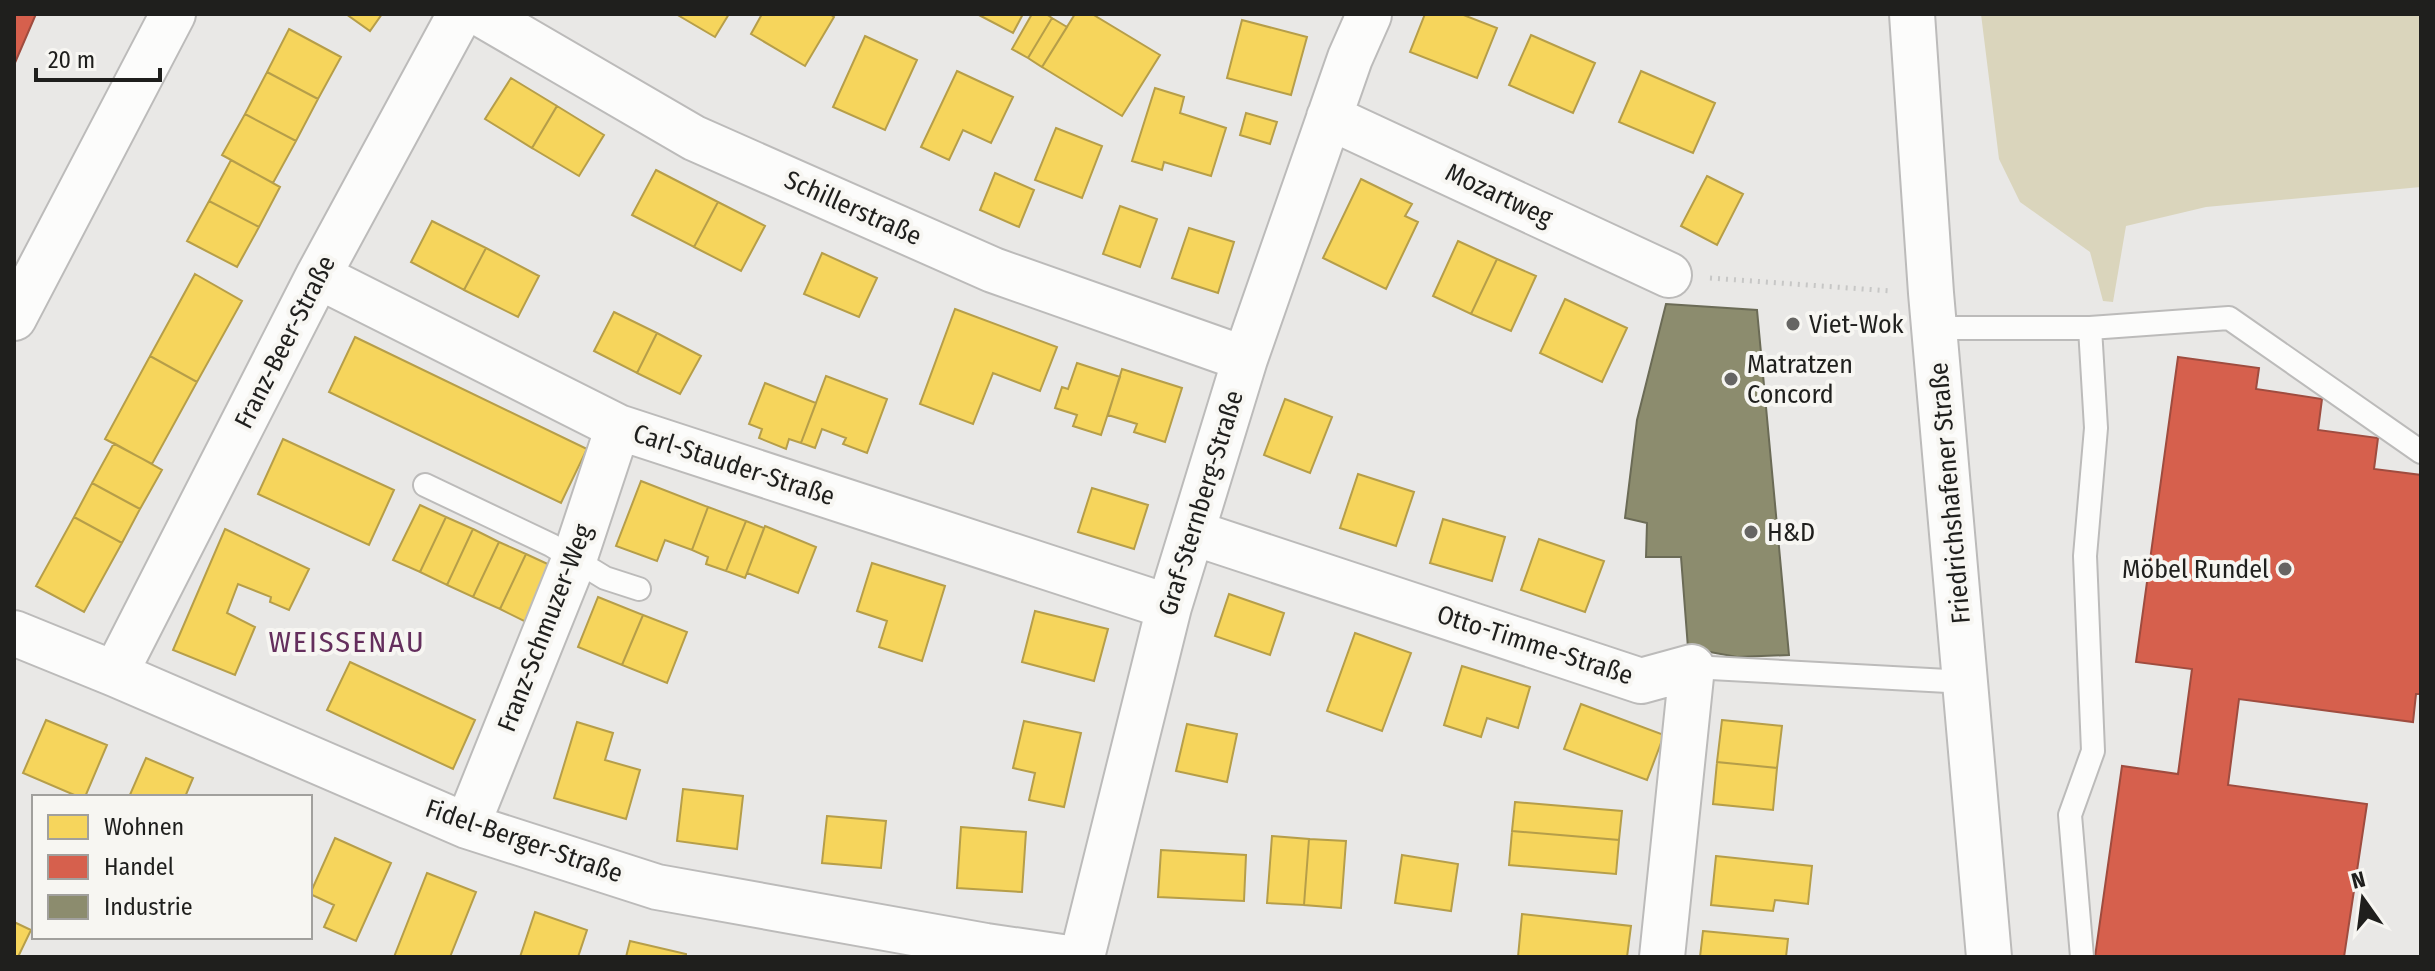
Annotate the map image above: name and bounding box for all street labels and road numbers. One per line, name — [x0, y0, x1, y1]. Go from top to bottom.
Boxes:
street label: Mozartweg — [1441, 157, 1558, 234]
street label: Schillerstraße — [780, 164, 926, 252]
street label: Franz-Beer-Straße — [228, 250, 342, 434]
street label: Friedrichshafener Straße — [1923, 361, 1977, 625]
street label: Graf-Sternberg-Straße — [1152, 387, 1250, 619]
street label: Carl-Stauder-Straße — [629, 418, 839, 512]
street label: Franz-Schmuzer-Weg — [491, 519, 599, 736]
street label: Otto-Timme-Straße — [1433, 599, 1637, 691]
street label: Fidel-Berger-Straße — [421, 793, 627, 889]

